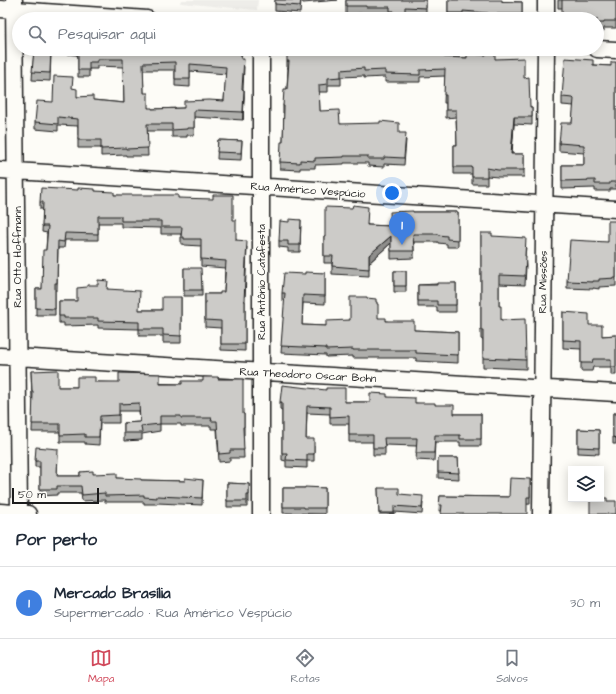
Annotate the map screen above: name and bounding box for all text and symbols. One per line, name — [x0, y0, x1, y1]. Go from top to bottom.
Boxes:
search box — [12, 12, 604, 56]
icon: search — [26, 23, 48, 45]
text: Pesquisar aqui — [58, 24, 155, 45]
street label: Rua Américo Vespúcio — [250, 179, 367, 202]
your location — [382, 183, 402, 203]
street label: Rua Otto Hoffmann — [10, 206, 25, 308]
pin: 1 — [389, 212, 415, 245]
street label: Rua Antônio Catafesta — [254, 224, 269, 340]
street label: Rua Missões — [535, 250, 551, 314]
street label: Rua Theodoro Oscar Bohn — [239, 364, 377, 386]
map controls — [568, 466, 604, 502]
button: layers — [568, 466, 604, 502]
scale bar — [12, 486, 99, 505]
text: 50 m — [18, 487, 46, 502]
text: Por perto — [16, 528, 97, 552]
text: Mercado Brasília — [54, 583, 171, 604]
text: 1 — [28, 594, 30, 612]
text: 30 m — [570, 594, 600, 612]
text: Supermercado · Rua Américo Vespúcio — [54, 604, 292, 622]
tab: Mapa — [88, 647, 114, 686]
tab: Rotas — [290, 647, 320, 686]
tab: Salvos — [496, 647, 528, 686]

